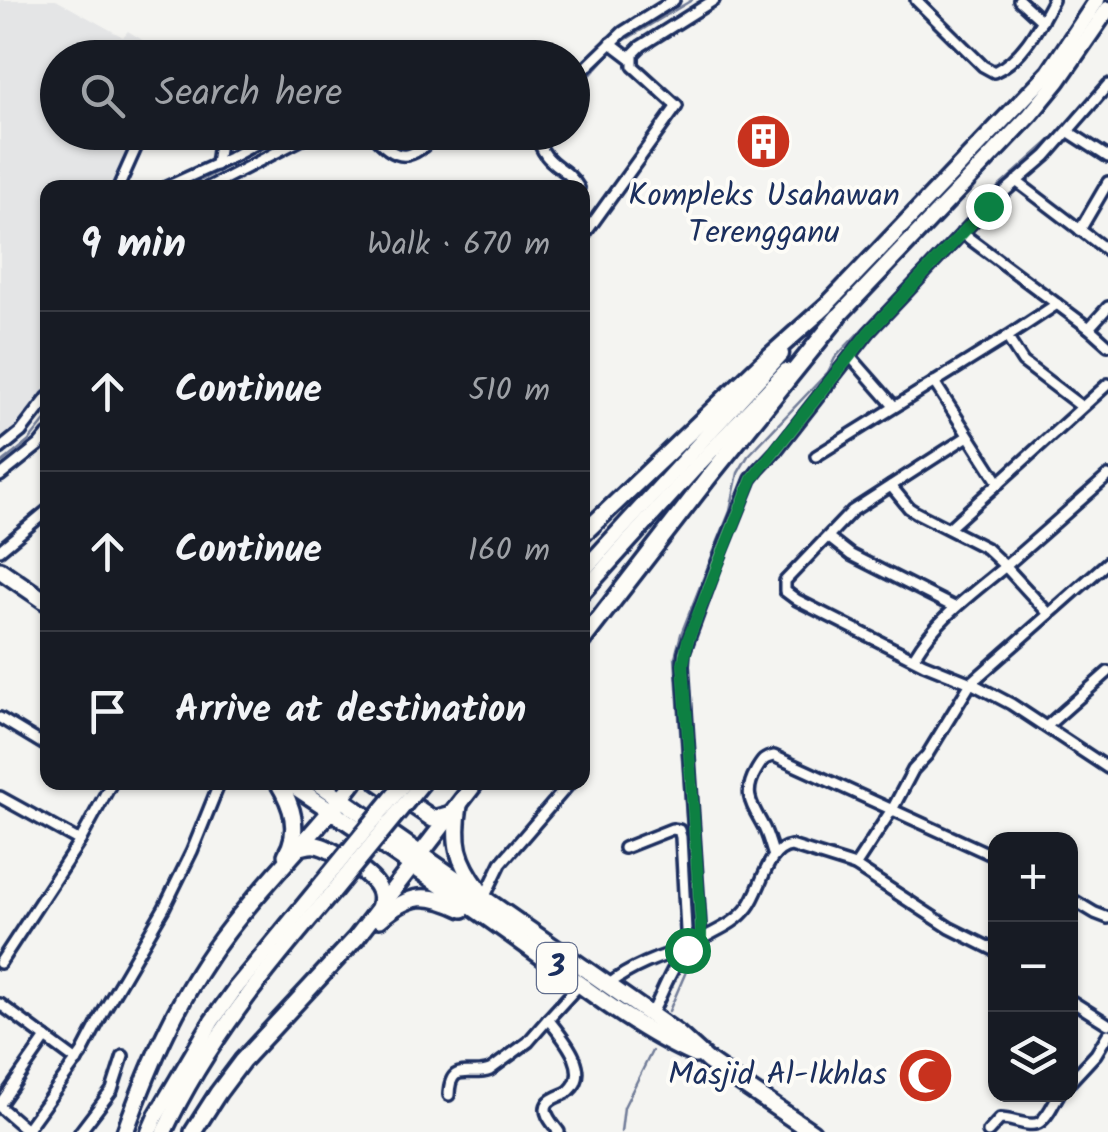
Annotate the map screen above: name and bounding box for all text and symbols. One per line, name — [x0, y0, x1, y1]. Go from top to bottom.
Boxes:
search box — [40, 40, 590, 150]
text: Search here — [155, 65, 342, 125]
icon: search — [75, 68, 130, 123]
building icon: Kompleks Usahawan Terengganu — [734, 112, 794, 172]
place label: Kompleks Usahawan Terengganu — [628, 171, 900, 259]
route end — [966, 184, 1012, 230]
text: 9 min — [80, 212, 186, 279]
text: Walk · 670 m — [367, 220, 550, 271]
text: Continue — [175, 361, 322, 421]
icon: ahead — [80, 364, 135, 419]
text: 510 m — [468, 366, 550, 417]
text: Continue — [175, 521, 322, 581]
icon: ahead — [80, 524, 135, 579]
text: 160 m — [468, 526, 550, 577]
text: Arrive at destination — [175, 681, 526, 741]
icon: arrive — [80, 684, 135, 739]
map controls — [988, 832, 1078, 1102]
button: + — [988, 832, 1078, 922]
button: − — [988, 922, 1078, 1012]
route start — [665, 928, 711, 974]
road number: 3 — [537, 943, 577, 993]
button: layers — [988, 1012, 1078, 1102]
mosque icon: Masjid Al-Ikhlas — [896, 1045, 956, 1105]
place label: Masjid Al-Ikhlas — [668, 1050, 887, 1101]

